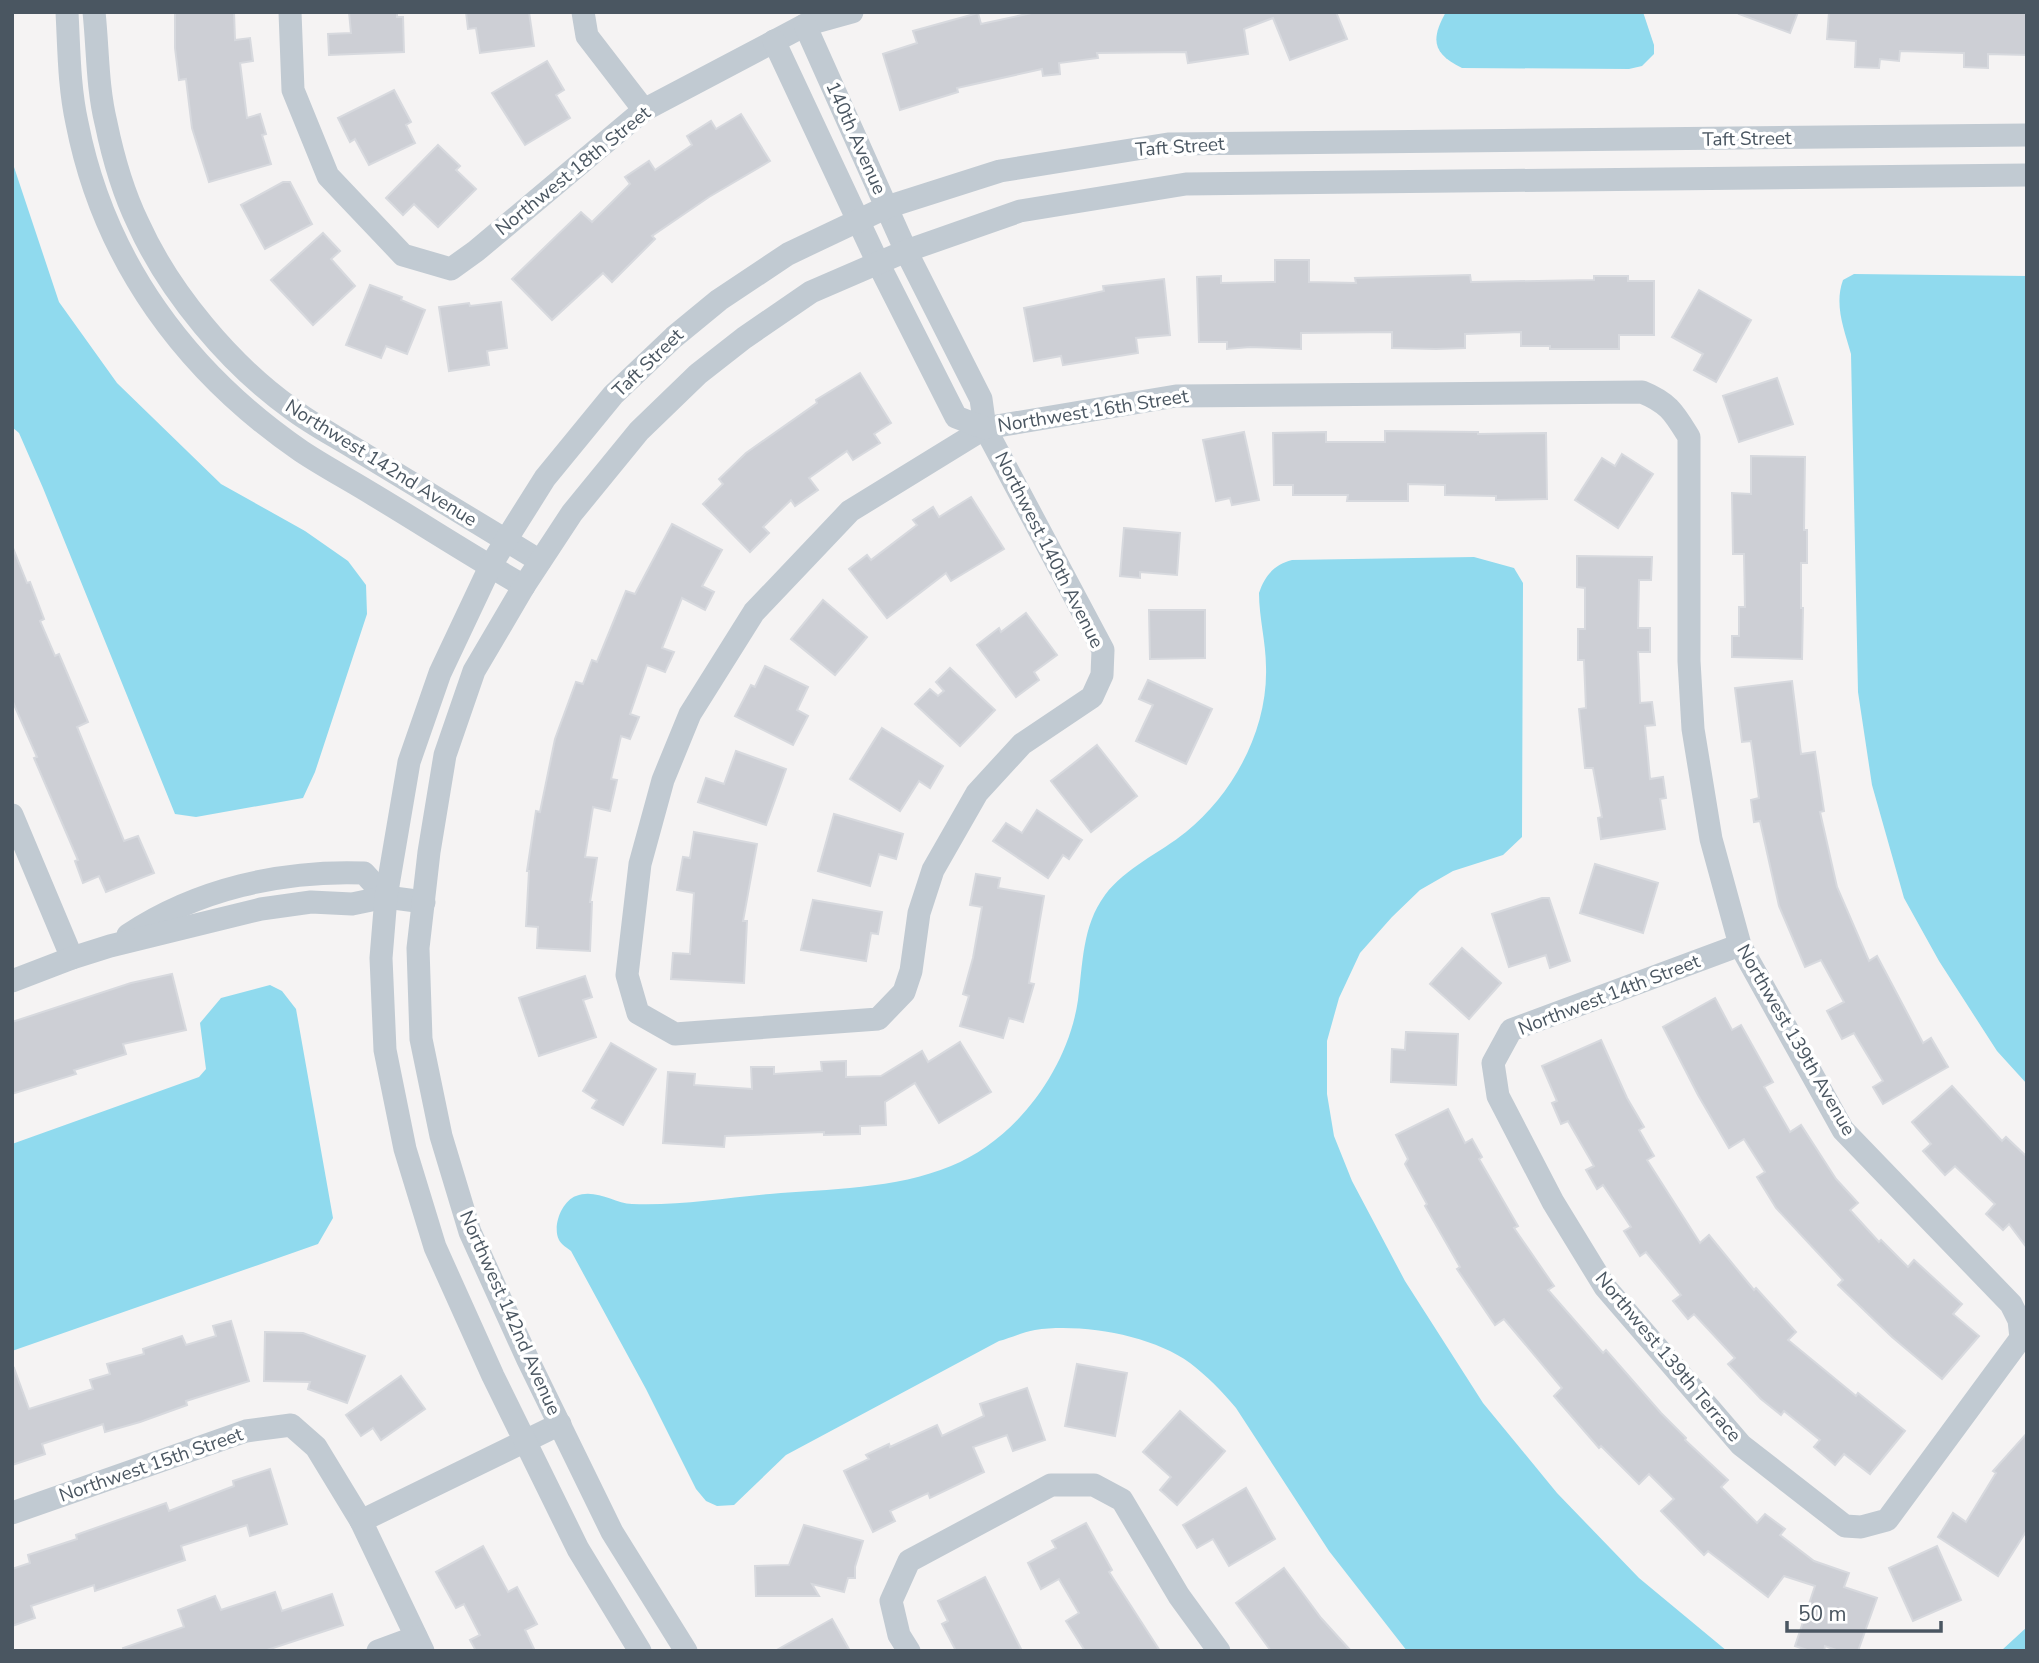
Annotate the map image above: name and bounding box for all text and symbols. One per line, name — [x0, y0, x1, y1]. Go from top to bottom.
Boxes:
street label: 140th Avenue — [819, 77, 893, 199]
street label: Northwest 18th Street — [490, 100, 656, 242]
street label: Taft Street — [1702, 125, 1792, 153]
street label: Taft Street — [1135, 131, 1226, 163]
street label: Taft Street — [607, 322, 689, 403]
street label: Northwest 16th Street — [996, 383, 1191, 439]
street label: Northwest 142nd Avenue — [280, 393, 482, 533]
street label: Northwest 140th Avenue — [988, 447, 1110, 653]
street label: Northwest 139th Avenue — [1730, 940, 1862, 1140]
street label: Northwest 14th Street — [1514, 948, 1704, 1042]
street label: Northwest 142nd Avenue — [453, 1207, 567, 1419]
street label: Northwest 139th Terrace — [1589, 1266, 1747, 1448]
street label: Northwest 15th Street — [56, 1421, 247, 1509]
scale bar — [1787, 1590, 1941, 1634]
text: 50 m — [1798, 1600, 1847, 1628]

